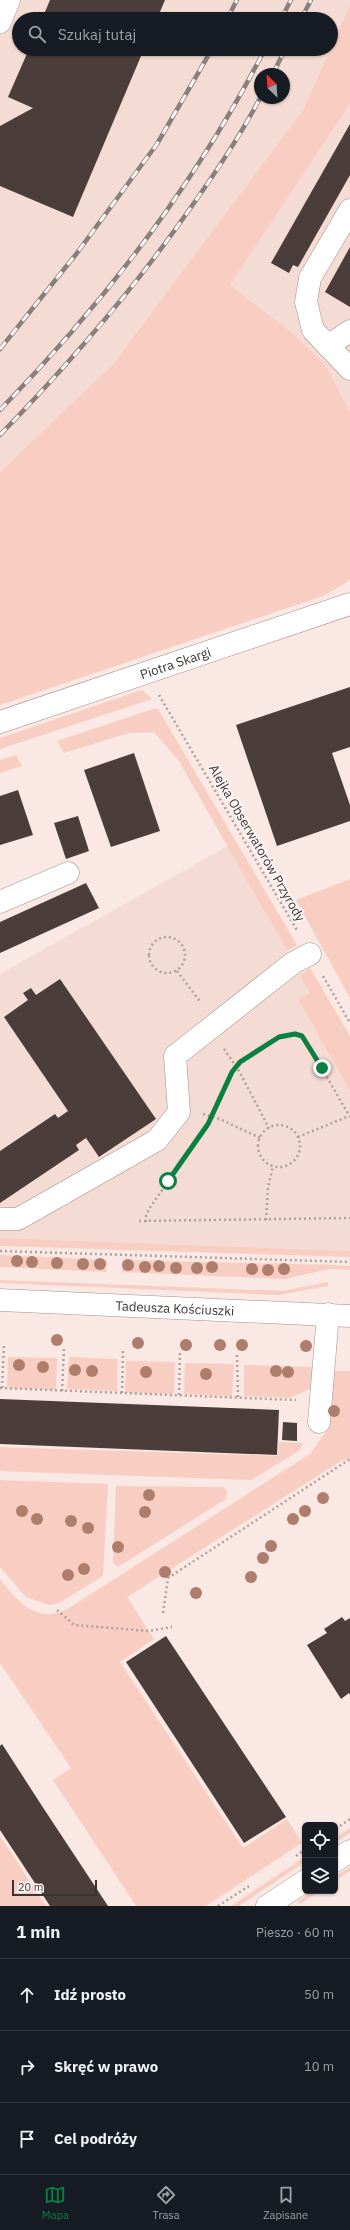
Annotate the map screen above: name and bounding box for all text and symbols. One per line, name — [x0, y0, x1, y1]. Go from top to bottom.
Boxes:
search box — [12, 12, 338, 56]
icon: search — [26, 23, 48, 45]
text: Szukaj tutaj — [58, 25, 136, 44]
north arrow — [254, 68, 290, 104]
street label: Piotra Skargi — [138, 643, 213, 683]
street label: Alejka Obserwatorów Przyrody — [205, 761, 309, 925]
route end — [313, 1059, 331, 1077]
route start — [159, 1172, 177, 1190]
street label: Tadeusza Kościuszki — [115, 1297, 235, 1319]
map controls — [302, 1822, 338, 1894]
button: locate — [302, 1822, 338, 1858]
button: layers — [302, 1858, 338, 1894]
scale bar — [12, 1878, 97, 1897]
text: 20 m — [18, 1880, 43, 1894]
text: 1 min — [16, 1921, 60, 1943]
text: Pieszo · 60 m — [256, 1924, 334, 1941]
icon: ahead — [16, 1984, 38, 2006]
text: Idź prosto — [54, 1985, 126, 2004]
text: 50 m — [304, 1986, 334, 2003]
icon: right — [16, 2056, 38, 2078]
text: Skręć w prawo — [54, 2057, 158, 2076]
text: 10 m — [304, 2058, 334, 2075]
icon: arrive — [16, 2128, 38, 2150]
text: Cel podróży — [54, 2129, 137, 2148]
tab: Mapa — [42, 2184, 69, 2222]
tab: Trasa — [153, 2184, 180, 2222]
tab: Zapisane — [263, 2184, 308, 2222]

